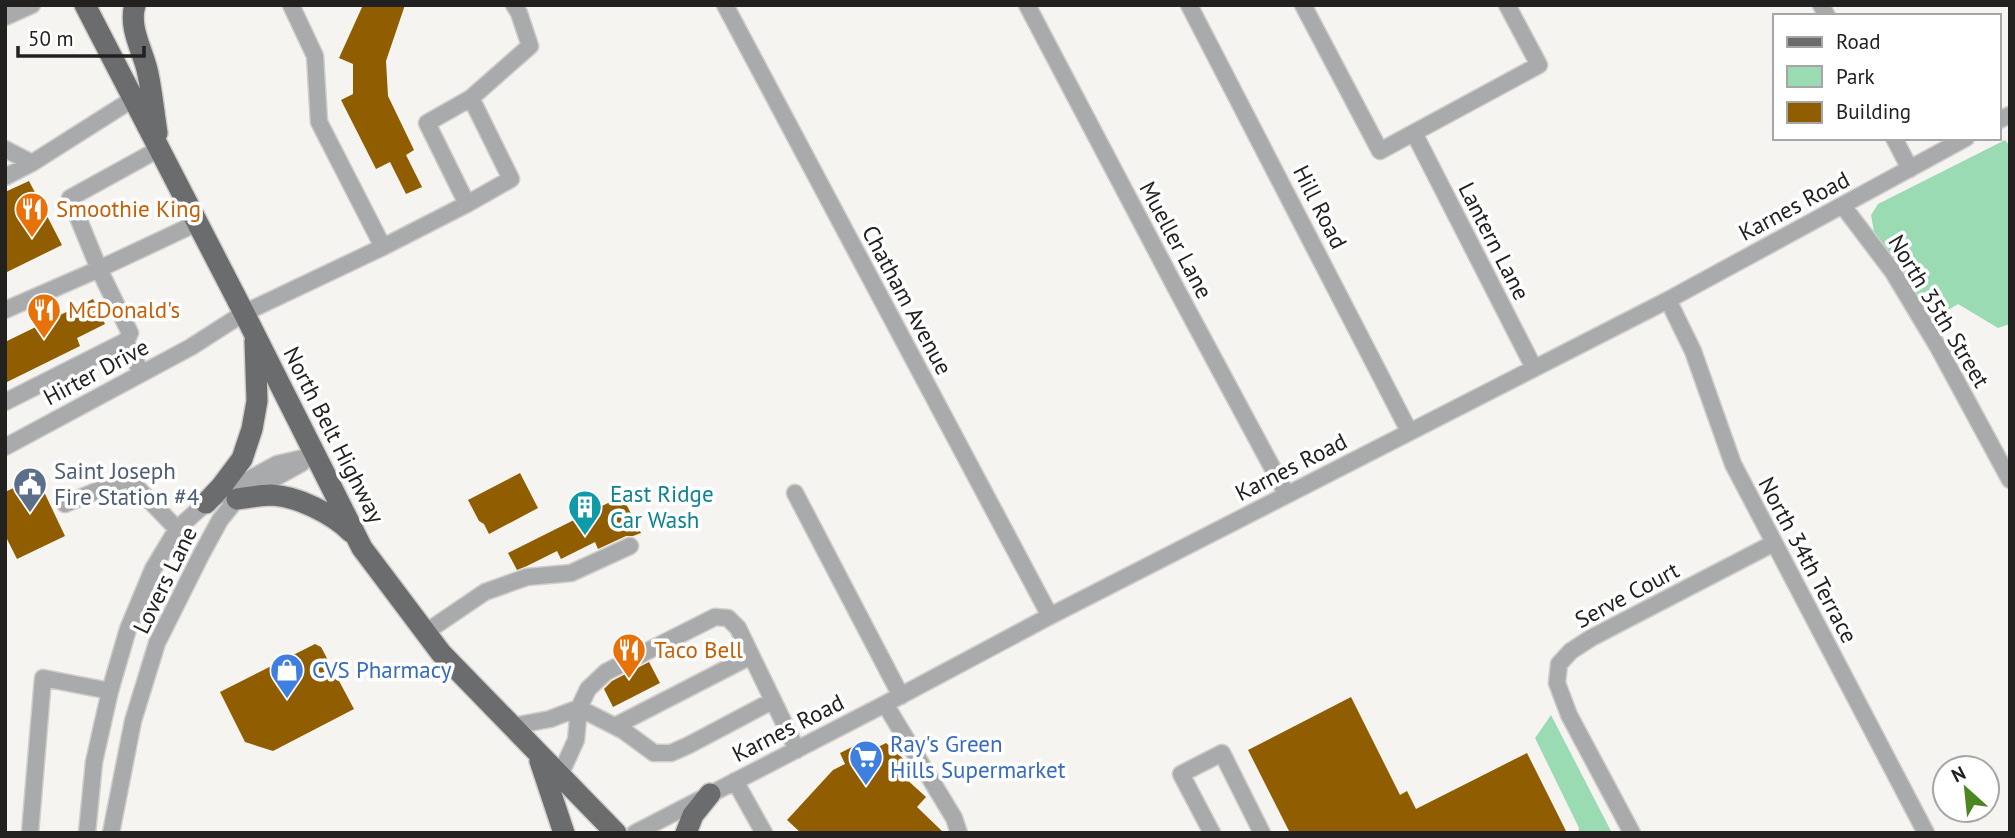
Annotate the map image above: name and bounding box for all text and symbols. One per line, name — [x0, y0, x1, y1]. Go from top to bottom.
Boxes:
scale bar — [18, 14, 144, 58]
legend — [1773, 14, 2001, 140]
text: 50 m — [28, 25, 74, 52]
text: Road — [1836, 28, 1880, 55]
text: Park — [1836, 63, 1875, 90]
text: Building — [1836, 98, 1911, 125]
street label: Hill Road — [1287, 160, 1354, 253]
street label: Karnes Road — [1733, 164, 1854, 247]
street label: Mueller Lane — [1133, 176, 1219, 303]
street label: Lantern Lane — [1452, 177, 1536, 305]
restaurant icon: Smoothie King — [13, 190, 51, 239]
place label: Smoothie King — [56, 194, 201, 223]
street label: Chatham Avenue — [856, 220, 959, 379]
street label: North 35th Street — [1882, 229, 1997, 393]
restaurant icon: McDonald's — [25, 291, 63, 340]
place label: McDonald's — [68, 295, 180, 324]
street label: Hirter Drive — [38, 332, 153, 411]
street label: North Belt Highway — [277, 342, 392, 528]
street label: Karnes Road — [1230, 426, 1351, 507]
place label: Saint Joseph Fire Station #4 — [54, 456, 200, 511]
public building icon: Saint Joseph Fire Station #4 — [11, 465, 49, 514]
street label: North 34th Terrace — [1752, 472, 1864, 648]
place label: East Ridge Car Wash — [610, 479, 714, 534]
building icon: East Ridge Car Wash — [566, 488, 604, 537]
street label: Lovers Lane — [126, 521, 203, 638]
street label: Serve Court — [1570, 555, 1684, 634]
restaurant icon: Taco Bell — [610, 631, 648, 680]
place label: Taco Bell — [654, 635, 743, 664]
shop icon: CVS Pharmacy — [268, 651, 306, 700]
place label: CVS Pharmacy — [312, 655, 452, 684]
street label: Karnes Road — [727, 687, 848, 768]
place label: Ray's Green Hills Supermarket — [890, 729, 1066, 784]
supermarket icon: Ray's Green Hills Supermarket — [847, 738, 885, 787]
north arrow — [1931, 754, 2001, 824]
text: N — [1947, 760, 1969, 787]

